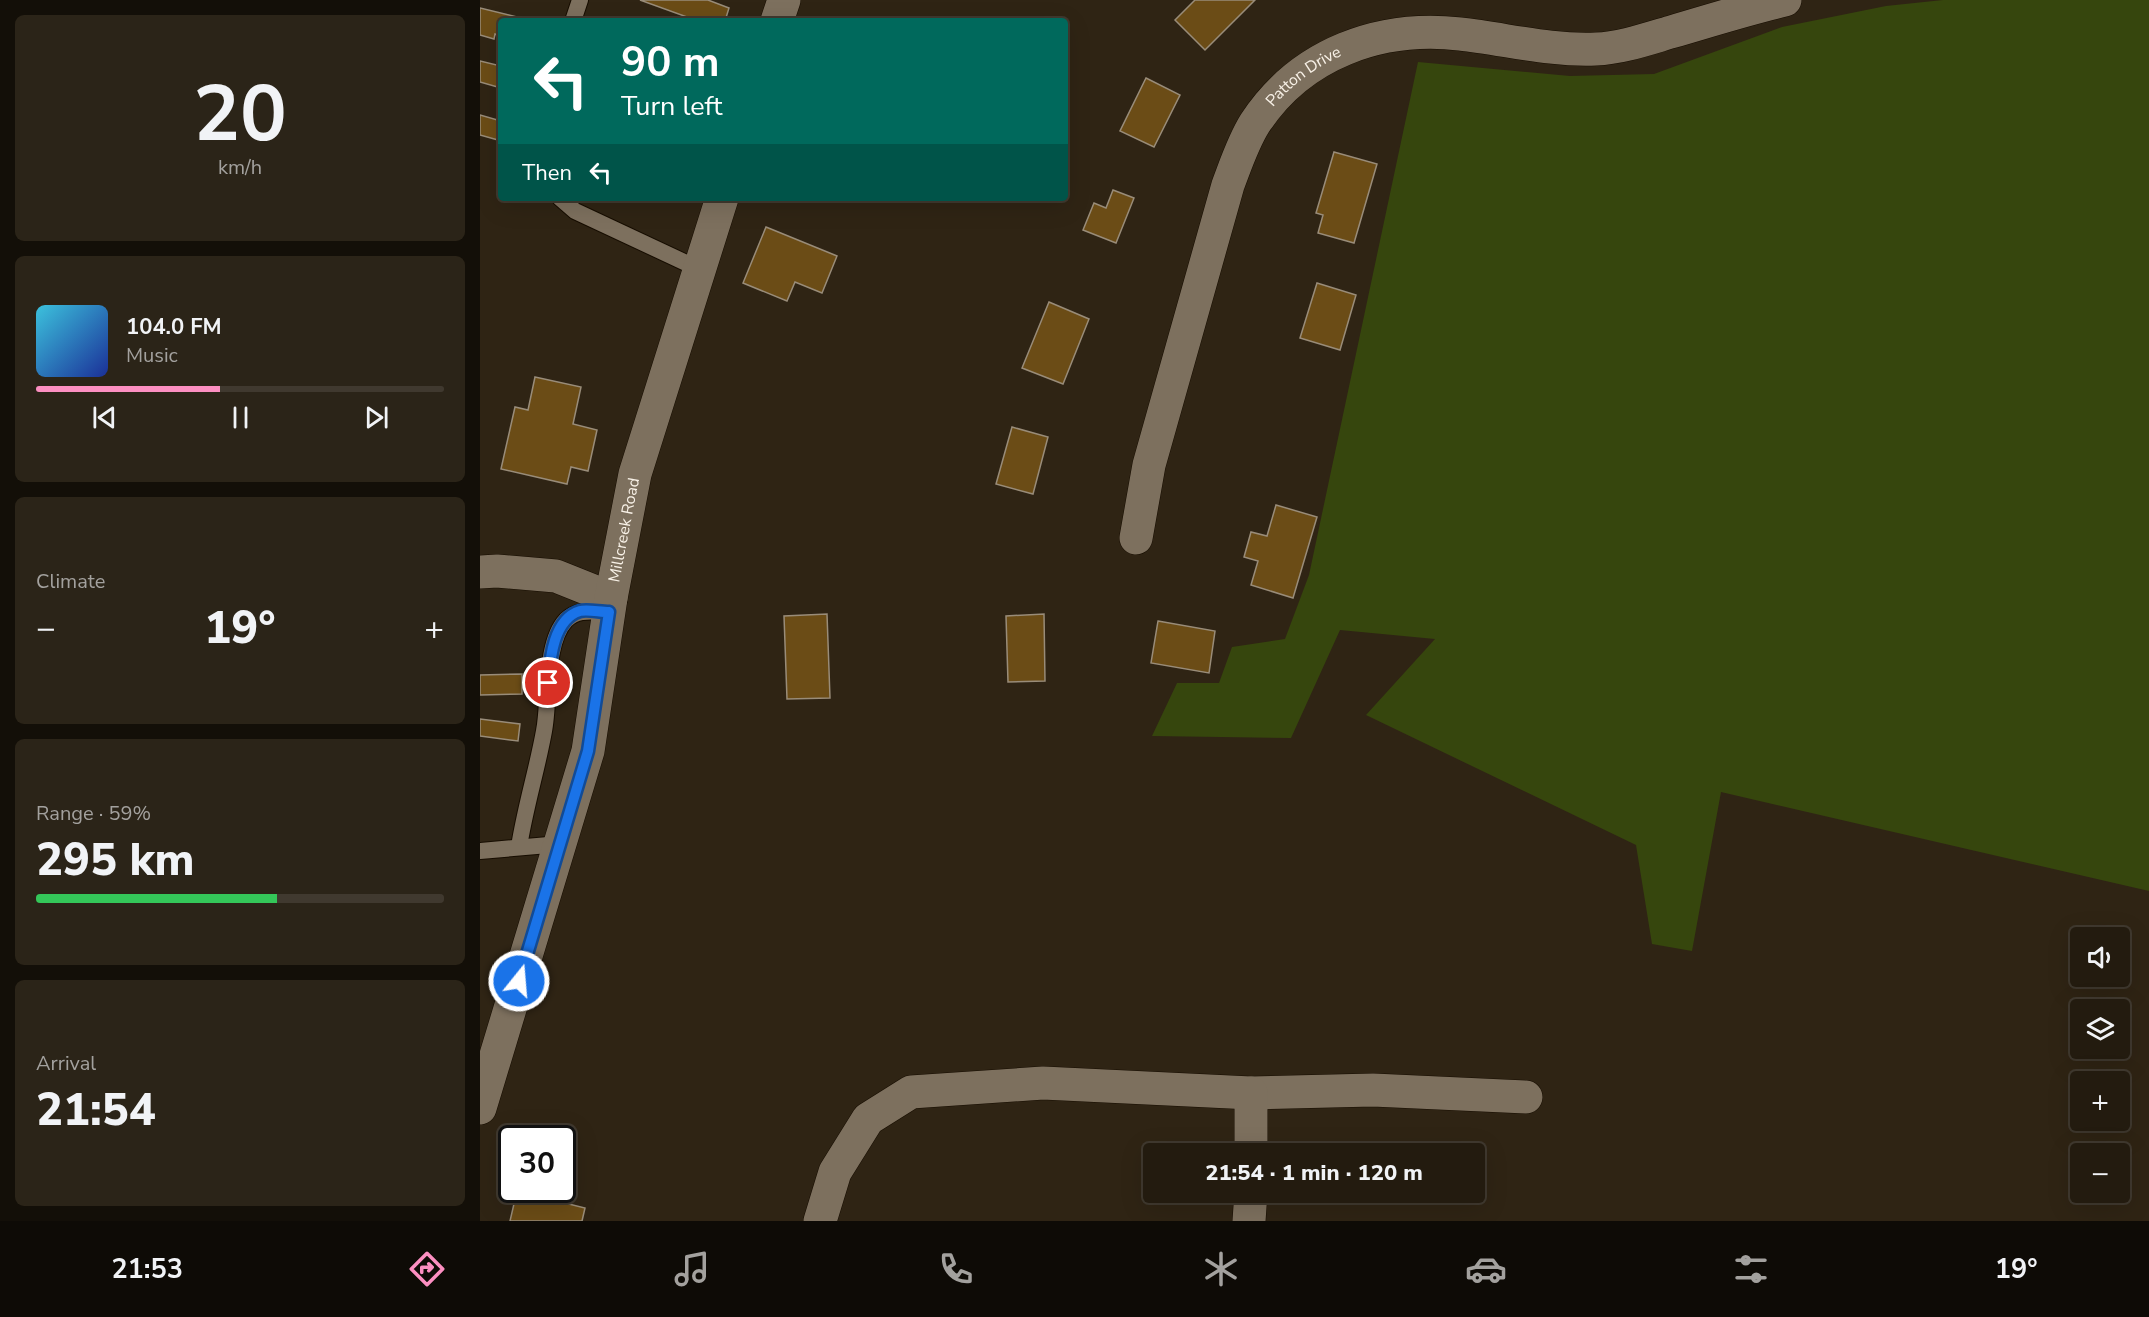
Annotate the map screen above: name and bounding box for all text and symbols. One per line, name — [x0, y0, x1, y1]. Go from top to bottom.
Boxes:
text: 90 m — [621, 34, 720, 91]
street label: Patton Drive — [1261, 41, 1344, 111]
icon: left — [522, 42, 600, 120]
text: 20 — [193, 61, 287, 168]
text: Turn left — [621, 88, 722, 125]
text: km/h — [218, 154, 262, 181]
icon: left — [584, 156, 617, 189]
text: Then — [522, 158, 572, 188]
text: 104.0 FM — [126, 312, 222, 342]
text: Music — [126, 342, 178, 369]
icon: previous — [88, 401, 121, 434]
icon: pause — [224, 401, 257, 434]
icon: next — [360, 401, 393, 434]
street label: Millcreek Road — [603, 476, 645, 584]
text: Climate — [36, 568, 105, 595]
text: 19° — [204, 598, 276, 659]
text: − — [36, 606, 56, 651]
text: + — [424, 606, 444, 651]
pin — [522, 657, 573, 708]
icon: arrive — [531, 666, 564, 699]
text: Range · 59% — [36, 800, 151, 827]
text: 295 km — [36, 830, 195, 891]
map controls — [2070, 927, 2130, 1203]
button: sound — [2070, 927, 2130, 987]
position arrow — [487, 949, 551, 1013]
button: layers — [2070, 999, 2130, 1059]
text: Arrival — [36, 1050, 96, 1077]
button: + — [2070, 1071, 2130, 1131]
text: 21:54 — [36, 1080, 156, 1141]
speed limit sign: 30 — [498, 1125, 576, 1203]
button: − — [2070, 1143, 2130, 1203]
text: 21:54 · 1 min · 120 m — [1205, 1158, 1423, 1188]
icon: directions — [406, 1248, 448, 1290]
icon: music — [671, 1248, 713, 1290]
icon: phone — [935, 1248, 977, 1290]
icon: climate — [1200, 1248, 1242, 1290]
icon: car — [1465, 1248, 1507, 1290]
icon: filters — [1730, 1248, 1772, 1290]
text: 21:53 — [111, 1251, 183, 1288]
text: 19° — [1995, 1251, 2037, 1288]

